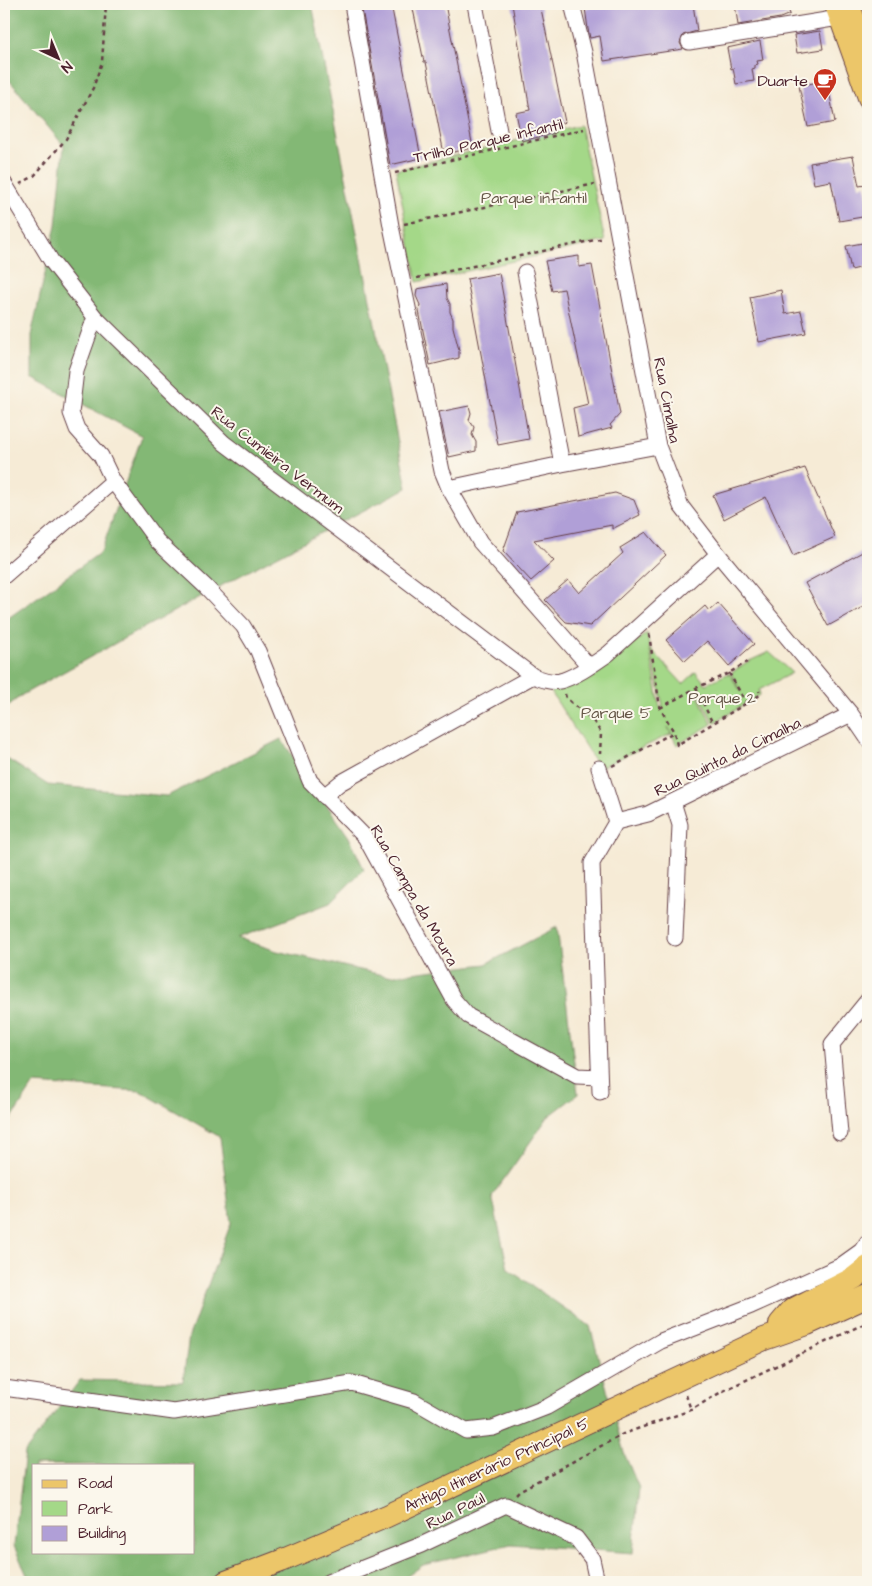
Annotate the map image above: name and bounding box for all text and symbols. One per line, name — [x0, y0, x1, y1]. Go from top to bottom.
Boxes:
north arrow — [32, 32, 82, 82]
text: N — [56, 56, 76, 77]
cafe icon: Duarte — [812, 67, 838, 101]
place label: Duarte — [757, 70, 808, 92]
street label: Trilho Parque infantil — [411, 113, 565, 169]
park label: Parque infantil — [481, 187, 587, 209]
street label: Rua Cimalha — [648, 355, 686, 445]
street label: Rua Cumieira Vermum — [206, 401, 349, 519]
park label: Parque 2 — [688, 687, 756, 709]
park label: Parque 5 — [581, 702, 652, 724]
street label: Rua Quinta da Cimalha — [650, 712, 804, 802]
street label: Rua Campa da Moura — [365, 821, 464, 970]
street label: Antigo Itinerário Principal 5 — [400, 1412, 593, 1518]
legend — [32, 1464, 195, 1554]
text: Road — [78, 1473, 113, 1494]
street label: Rua Paúl — [422, 1487, 489, 1535]
text: Park — [78, 1499, 113, 1520]
text: Building — [78, 1523, 126, 1545]

